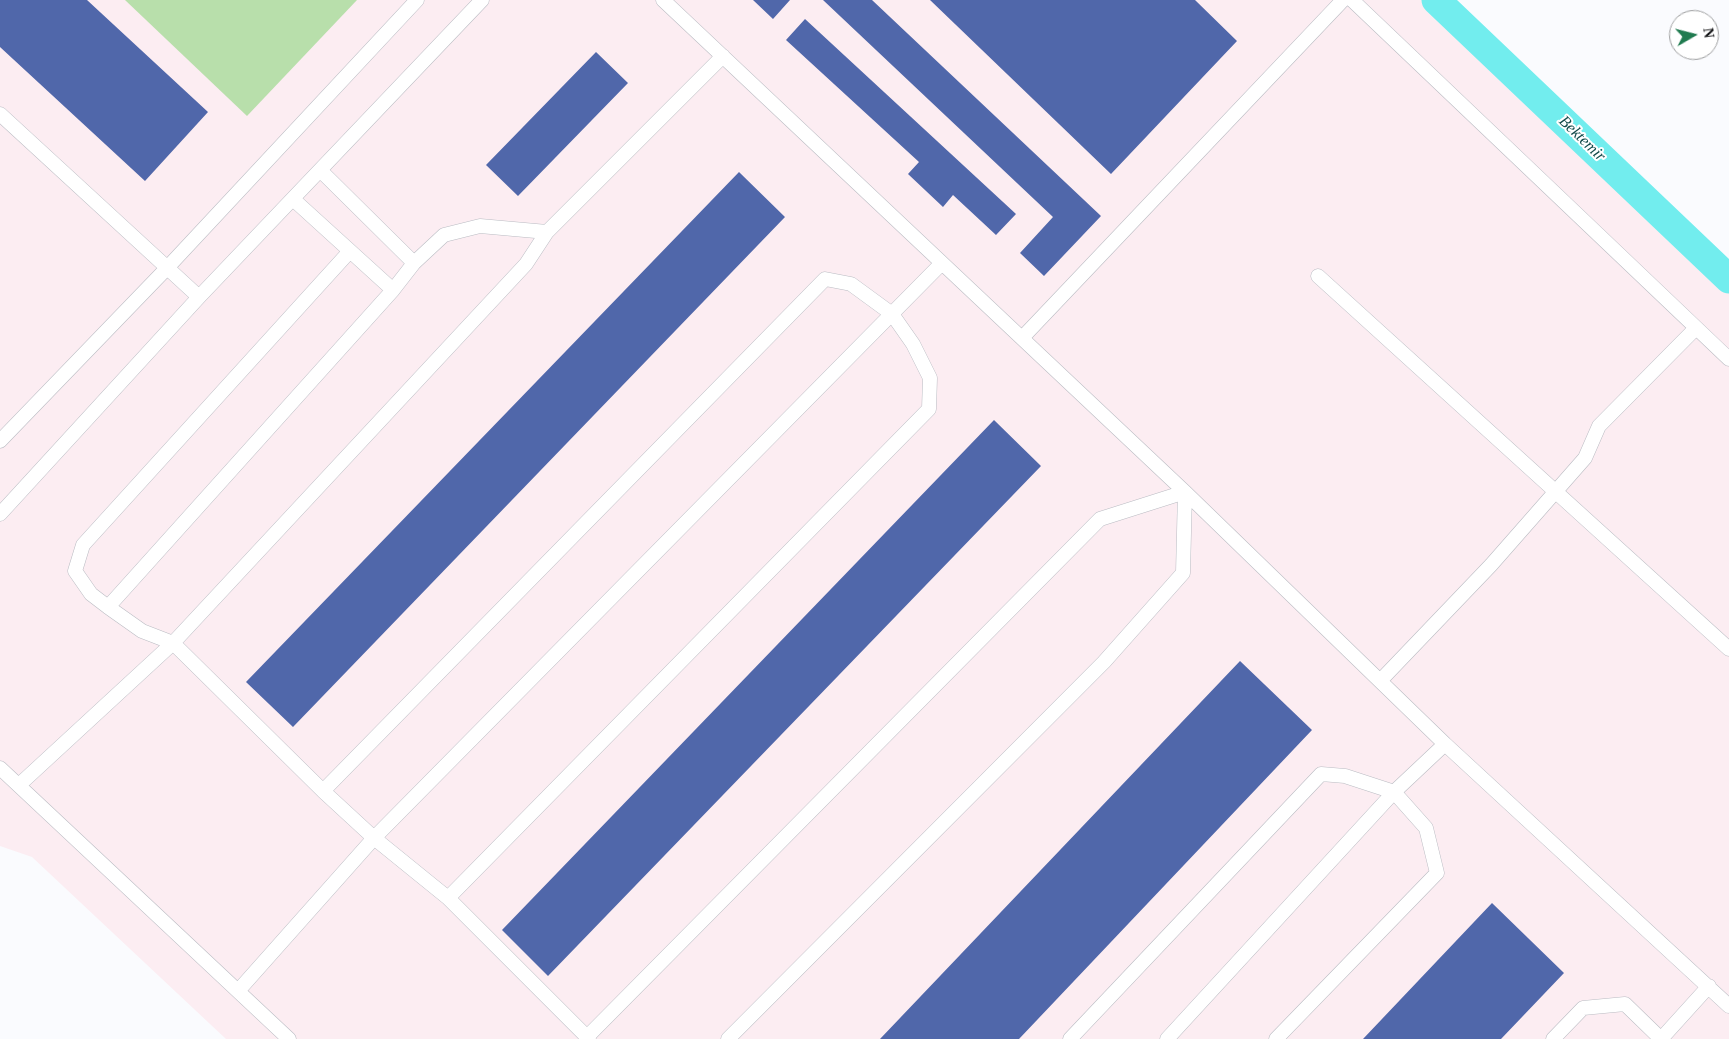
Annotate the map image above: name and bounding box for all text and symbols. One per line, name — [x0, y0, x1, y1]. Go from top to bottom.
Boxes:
north arrow — [1669, 10, 1719, 60]
text: N — [1700, 27, 1716, 39]
water label: Bektemir — [1555, 112, 1609, 166]

